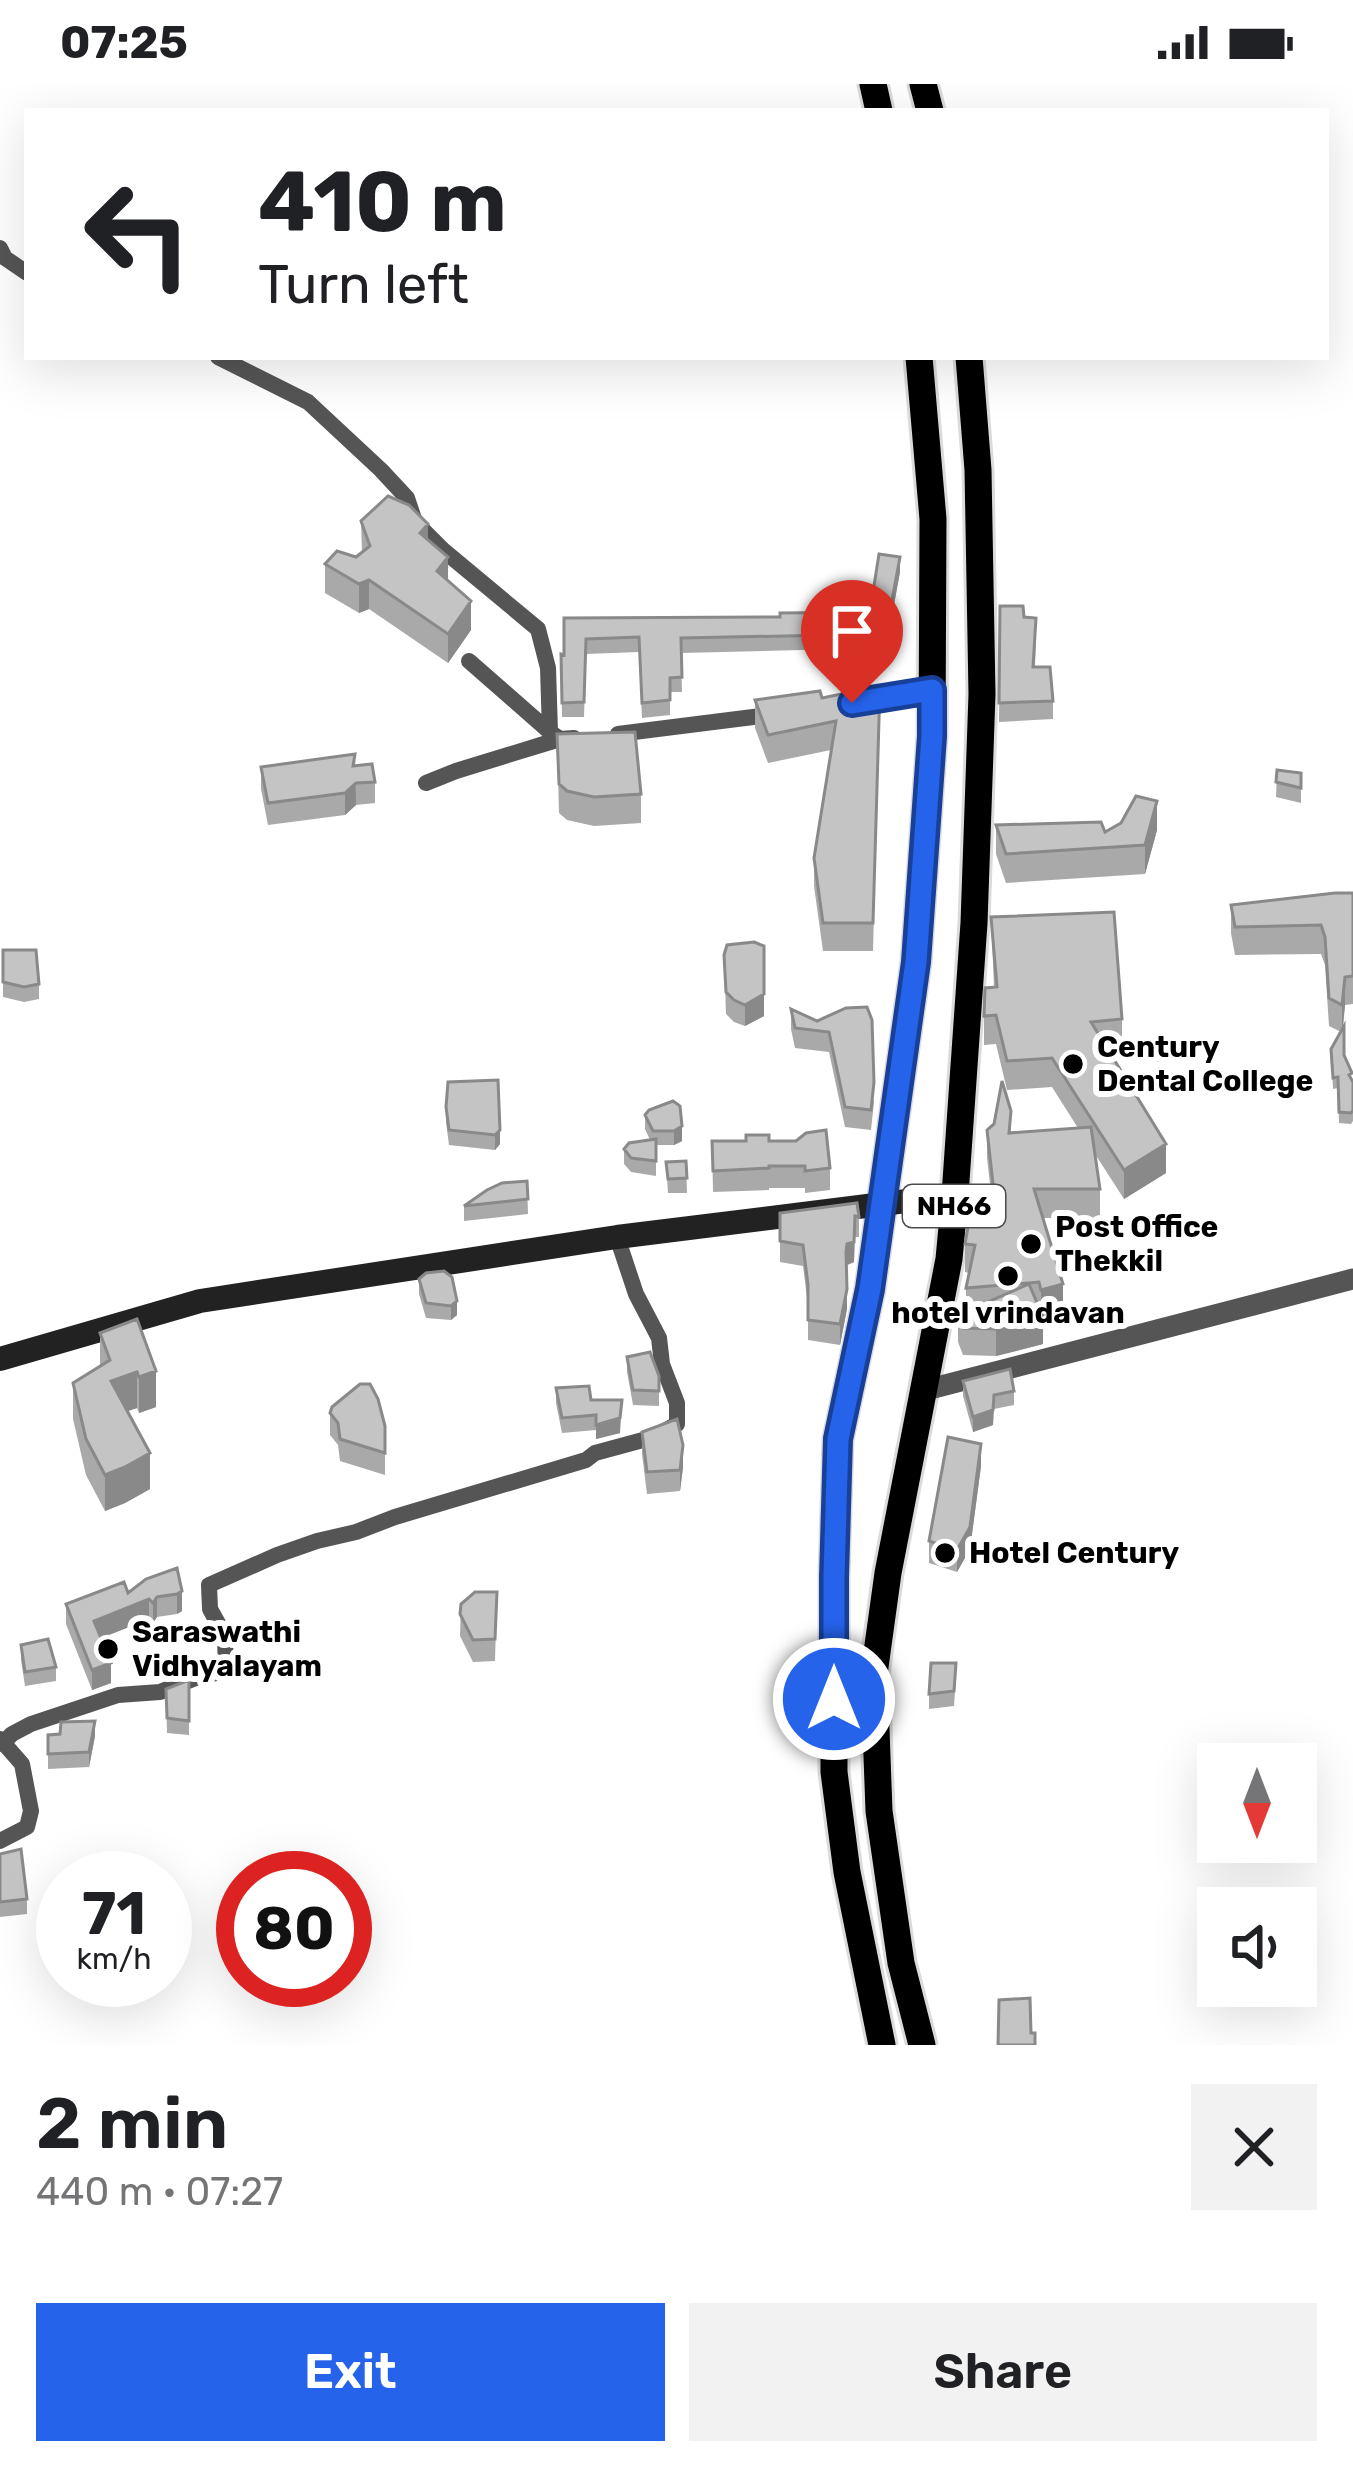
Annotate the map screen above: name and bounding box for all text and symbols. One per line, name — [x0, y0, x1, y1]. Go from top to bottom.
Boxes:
text: 07:25 — [60, 16, 188, 69]
text: 410 m — [258, 152, 507, 252]
icon: left — [60, 156, 216, 312]
text: Turn left — [258, 253, 469, 317]
pin — [801, 580, 903, 703]
icon: arrive — [819, 598, 885, 664]
place label: Century Dental College — [1097, 1029, 1313, 1099]
marker: Century Dental College — [1060, 1051, 1086, 1077]
road number: NH66 — [903, 1185, 1005, 1227]
place label: Post Office Thekkil — [1055, 1209, 1218, 1279]
marker: Post Office Thekkil — [1018, 1231, 1044, 1257]
marker: hotel vrindavan — [995, 1263, 1021, 1289]
place label: hotel vrindavan — [891, 1295, 1125, 1331]
place label: Hotel Century — [969, 1535, 1179, 1571]
marker: Hotel Century — [932, 1540, 958, 1566]
place label: Saraswathi Vidhyalayam — [132, 1614, 322, 1684]
marker: Saraswathi Vidhyalayam — [95, 1636, 121, 1662]
position arrow — [771, 1636, 897, 1762]
north arrow — [1197, 1743, 1317, 1863]
map controls — [1197, 1743, 1317, 2007]
speed limit sign: 80 — [216, 1851, 372, 2007]
text: 71 — [82, 1878, 146, 1949]
button: sound — [1197, 1887, 1317, 2007]
text: km/h — [77, 1941, 151, 1977]
text: 2 min — [36, 2081, 228, 2166]
button: close — [1191, 2084, 1317, 2210]
text: 440 m · 07:27 — [36, 2169, 283, 2215]
button: Exit — [36, 2303, 665, 2441]
button: Share — [689, 2303, 1317, 2441]

